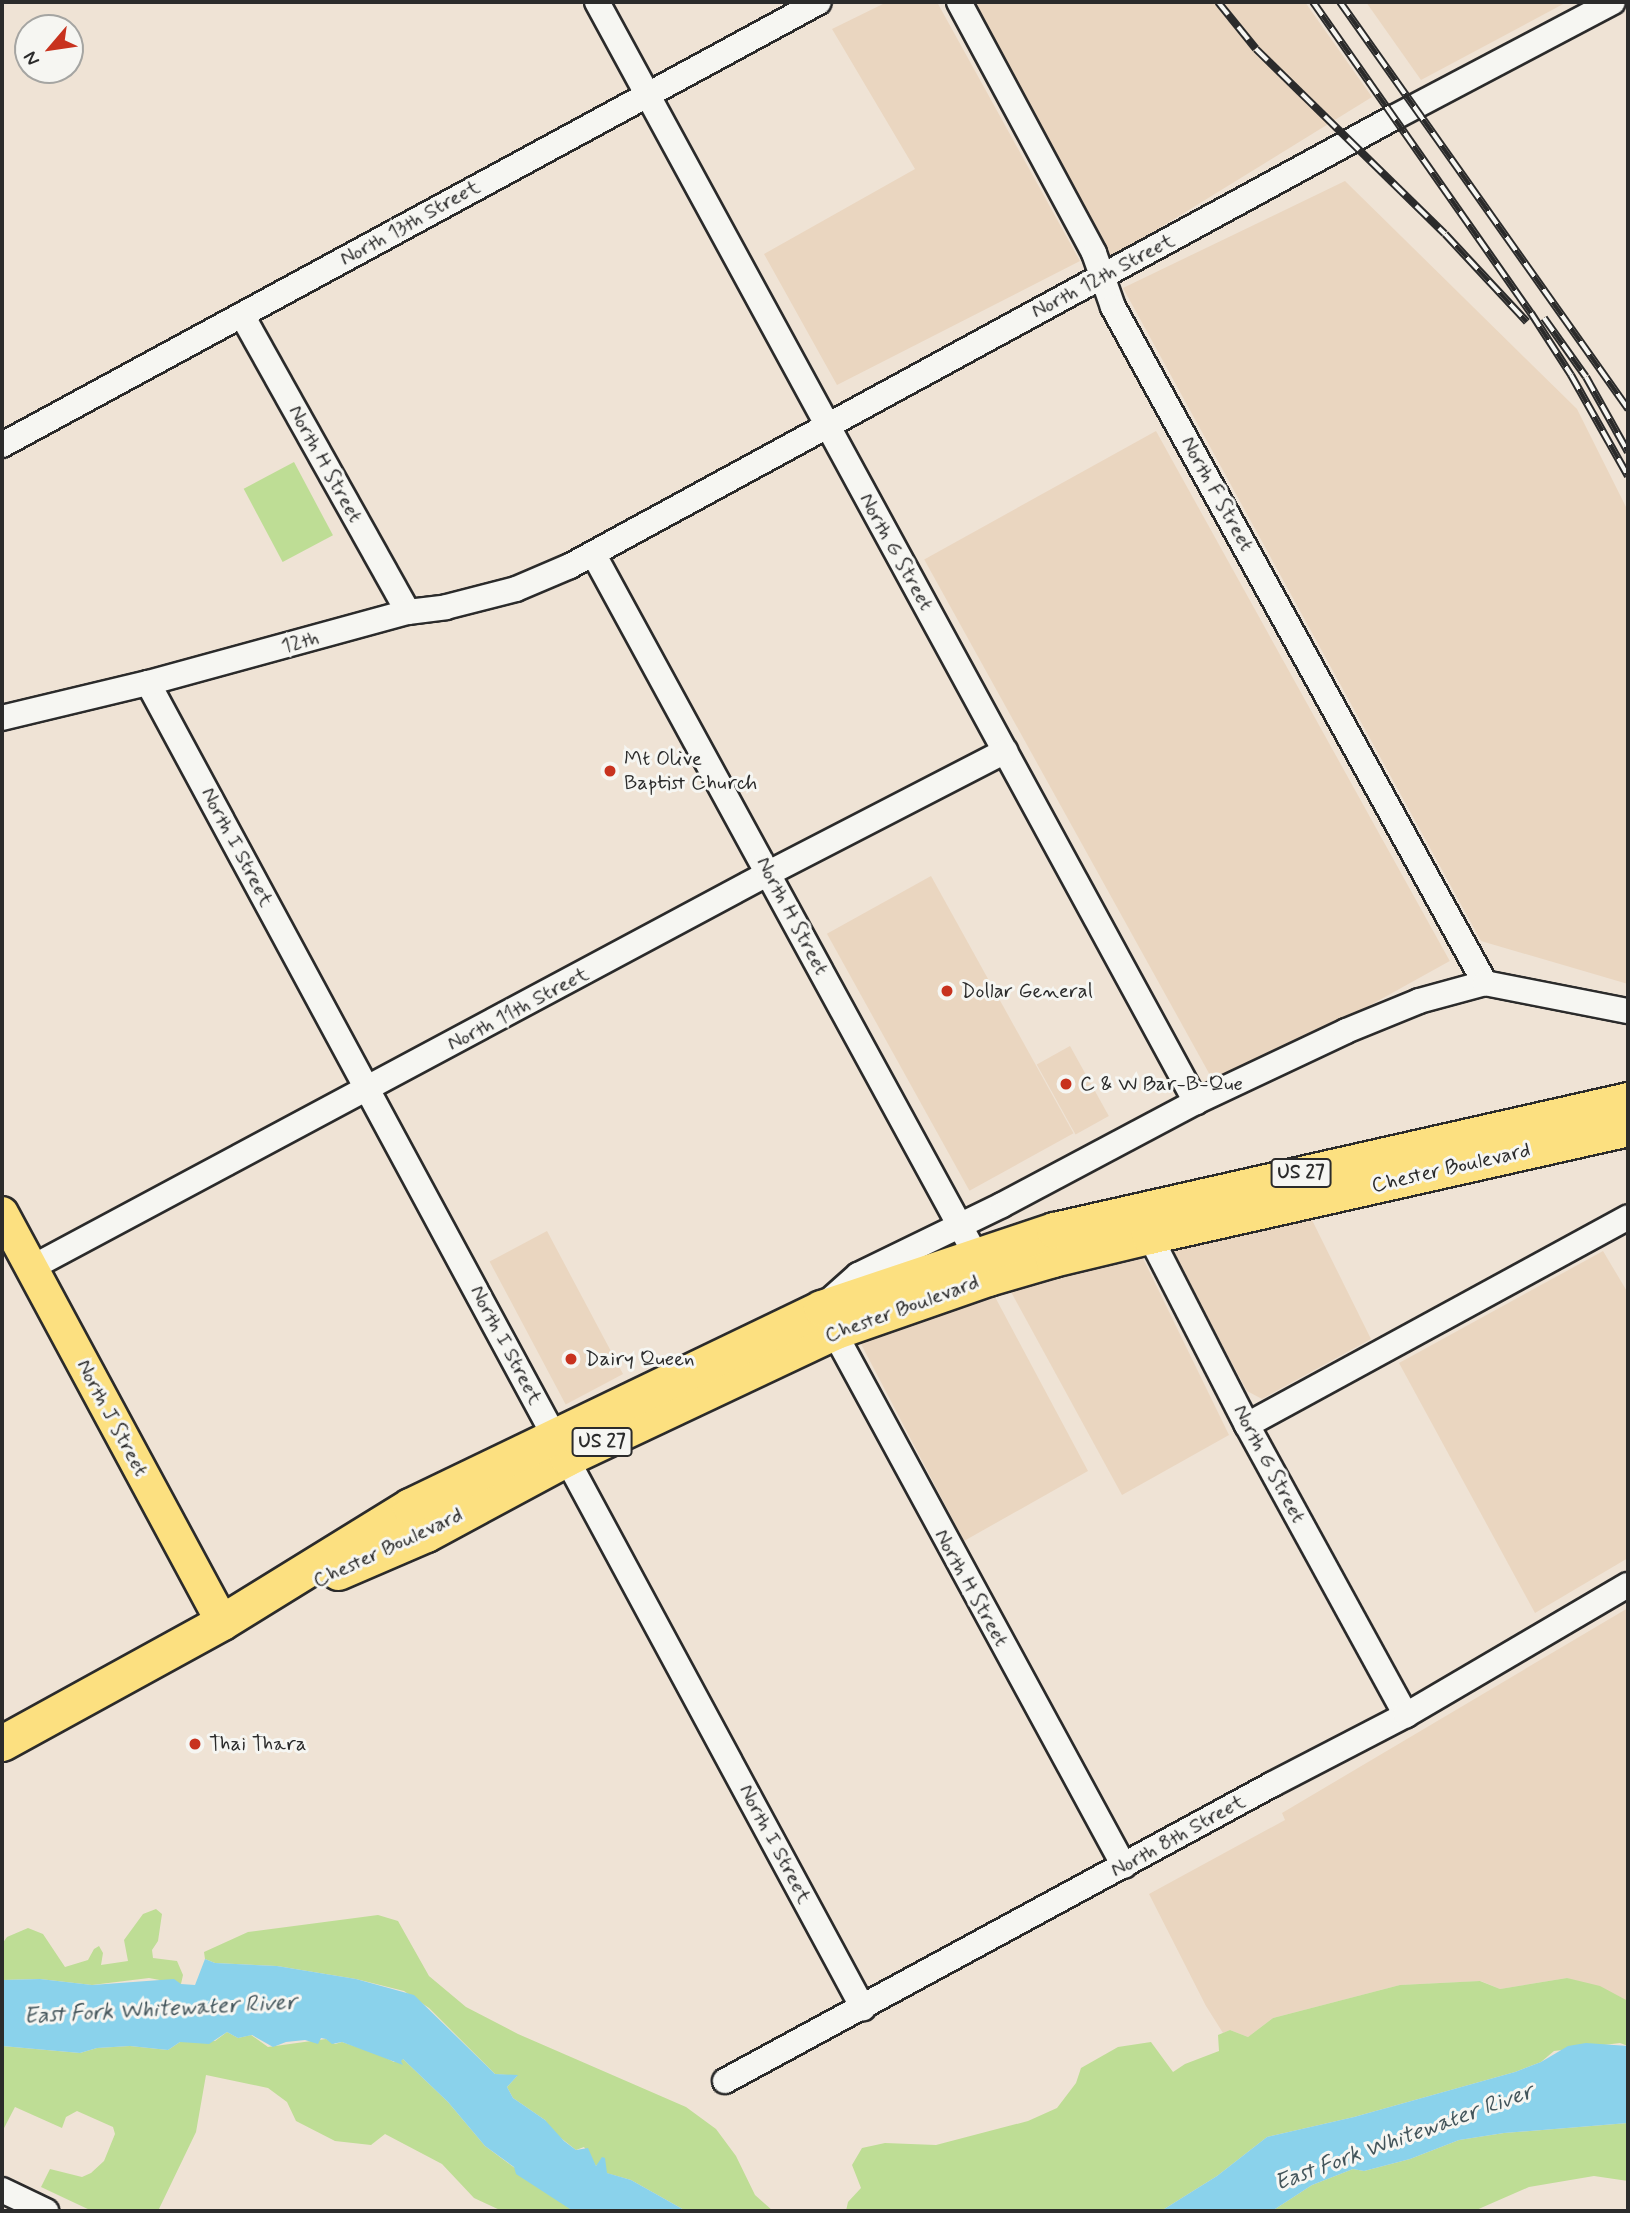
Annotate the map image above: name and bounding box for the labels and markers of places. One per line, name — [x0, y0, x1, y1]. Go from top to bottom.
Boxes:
place label: Mt Olive Baptist Church — [624, 746, 757, 796]
marker: Mt Olive Baptist Church — [602, 763, 618, 779]
place label: Dollar General — [961, 978, 1091, 1004]
marker: Dollar General — [939, 983, 955, 999]
place label: C & W Bar-B-Que — [1080, 1071, 1242, 1097]
marker: C & W Bar-B-Que — [1058, 1076, 1074, 1092]
place label: Dairy Queen — [585, 1346, 695, 1372]
marker: Dairy Queen — [563, 1351, 579, 1367]
place label: Thai Thara — [209, 1731, 304, 1757]
marker: Thai Thara — [187, 1736, 203, 1752]

